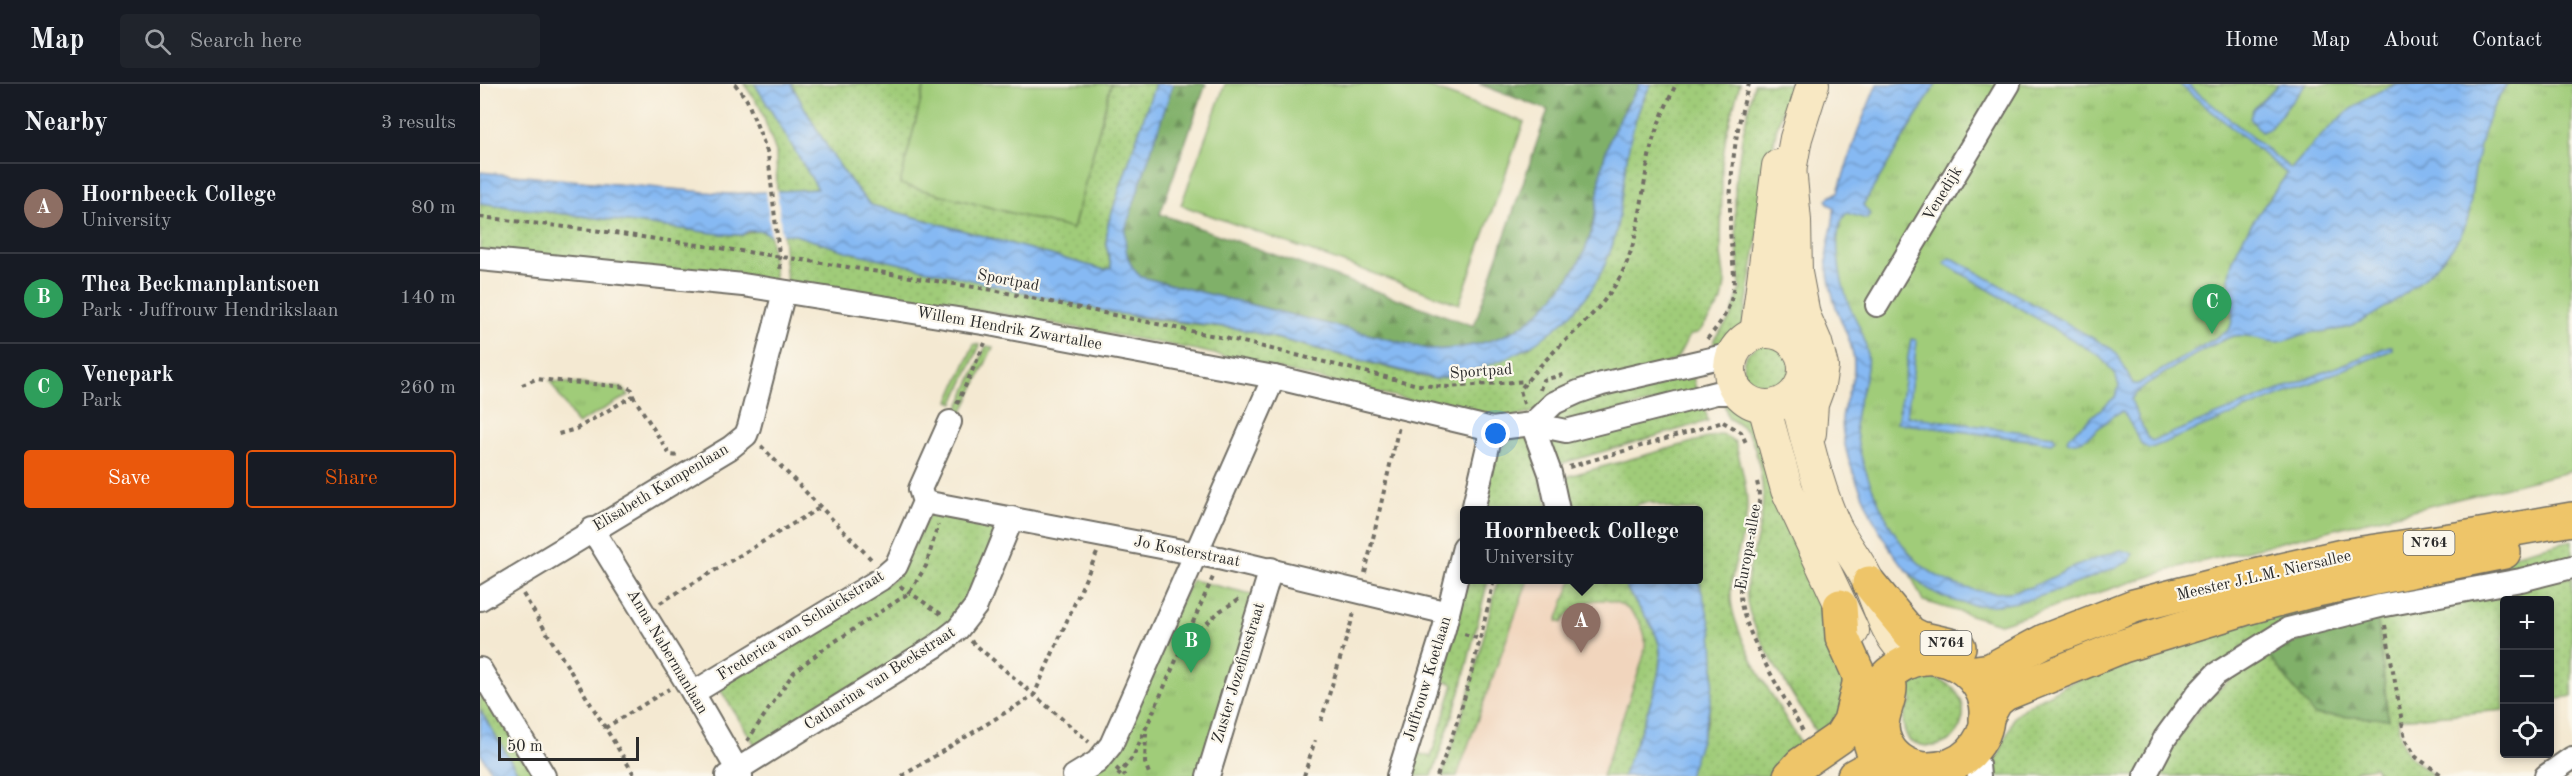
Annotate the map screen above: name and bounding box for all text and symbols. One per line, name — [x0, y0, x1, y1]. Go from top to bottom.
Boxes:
search box — [120, 14, 540, 68]
icon: search — [141, 25, 174, 58]
text: Map — [30, 27, 84, 55]
text: Search here — [189, 30, 302, 52]
text: Home — [2225, 30, 2278, 51]
text: Map — [2311, 30, 2350, 51]
text: About — [2383, 30, 2439, 51]
text: Contact — [2472, 30, 2542, 51]
text: Nearby — [24, 110, 108, 136]
text: 3 results — [381, 113, 456, 133]
street label: Venedijk — [1921, 164, 1965, 224]
text: Hoornbeeck College — [81, 184, 276, 206]
text: A — [36, 198, 51, 218]
text: 80 m — [411, 198, 456, 218]
text: University — [81, 211, 172, 231]
street label: Sportpad — [976, 267, 1040, 295]
text: Thea Beckmanplantsoen — [81, 274, 320, 296]
pin: C — [2192, 284, 2232, 334]
text: B — [36, 288, 51, 308]
text: 140 m — [400, 288, 456, 308]
text: Park · Juffrouw Hendrikslaan — [81, 301, 338, 321]
street label: Willem Hendrik Zwartallee — [915, 305, 1103, 353]
street label: Sportpad — [1449, 362, 1513, 382]
text: Venepark — [81, 364, 174, 386]
text: C — [37, 378, 50, 398]
text: 260 m — [400, 378, 456, 398]
text: Park — [81, 391, 122, 411]
your location — [1481, 419, 1510, 448]
street label: Elisabeth Kampenlaan — [591, 441, 732, 535]
button: Save — [24, 450, 234, 508]
button: Share — [246, 450, 456, 508]
street label: Europa-allee — [1734, 503, 1764, 591]
popup — [1460, 506, 1703, 584]
text: Hoornbeeck College — [1484, 521, 1679, 543]
road number: N764 — [2404, 531, 2454, 555]
street label: Jo Kosterstraat — [1132, 534, 1242, 570]
text: University — [1484, 548, 1574, 568]
street label: Meester J.L.M. Niersallee — [2175, 548, 2353, 604]
street label: Frederica van Schaickstraat — [715, 568, 888, 684]
street label: Anna Nabermanlaan — [624, 587, 711, 717]
map controls — [2500, 596, 2554, 758]
button: + — [2500, 596, 2554, 650]
street label: Zuster Jozefinestraat — [1210, 601, 1268, 745]
pin: A — [1562, 604, 1600, 653]
street label: Juffrouw Koetlaan — [1401, 614, 1455, 743]
street label: Catharina van Beekstraat — [802, 624, 959, 734]
pin: B — [1172, 624, 1210, 673]
road number: N764 — [1920, 631, 1972, 655]
button: − — [2500, 650, 2554, 704]
button: locate — [2500, 704, 2554, 758]
scale bar — [498, 734, 639, 762]
text: 50 m — [507, 739, 543, 755]

